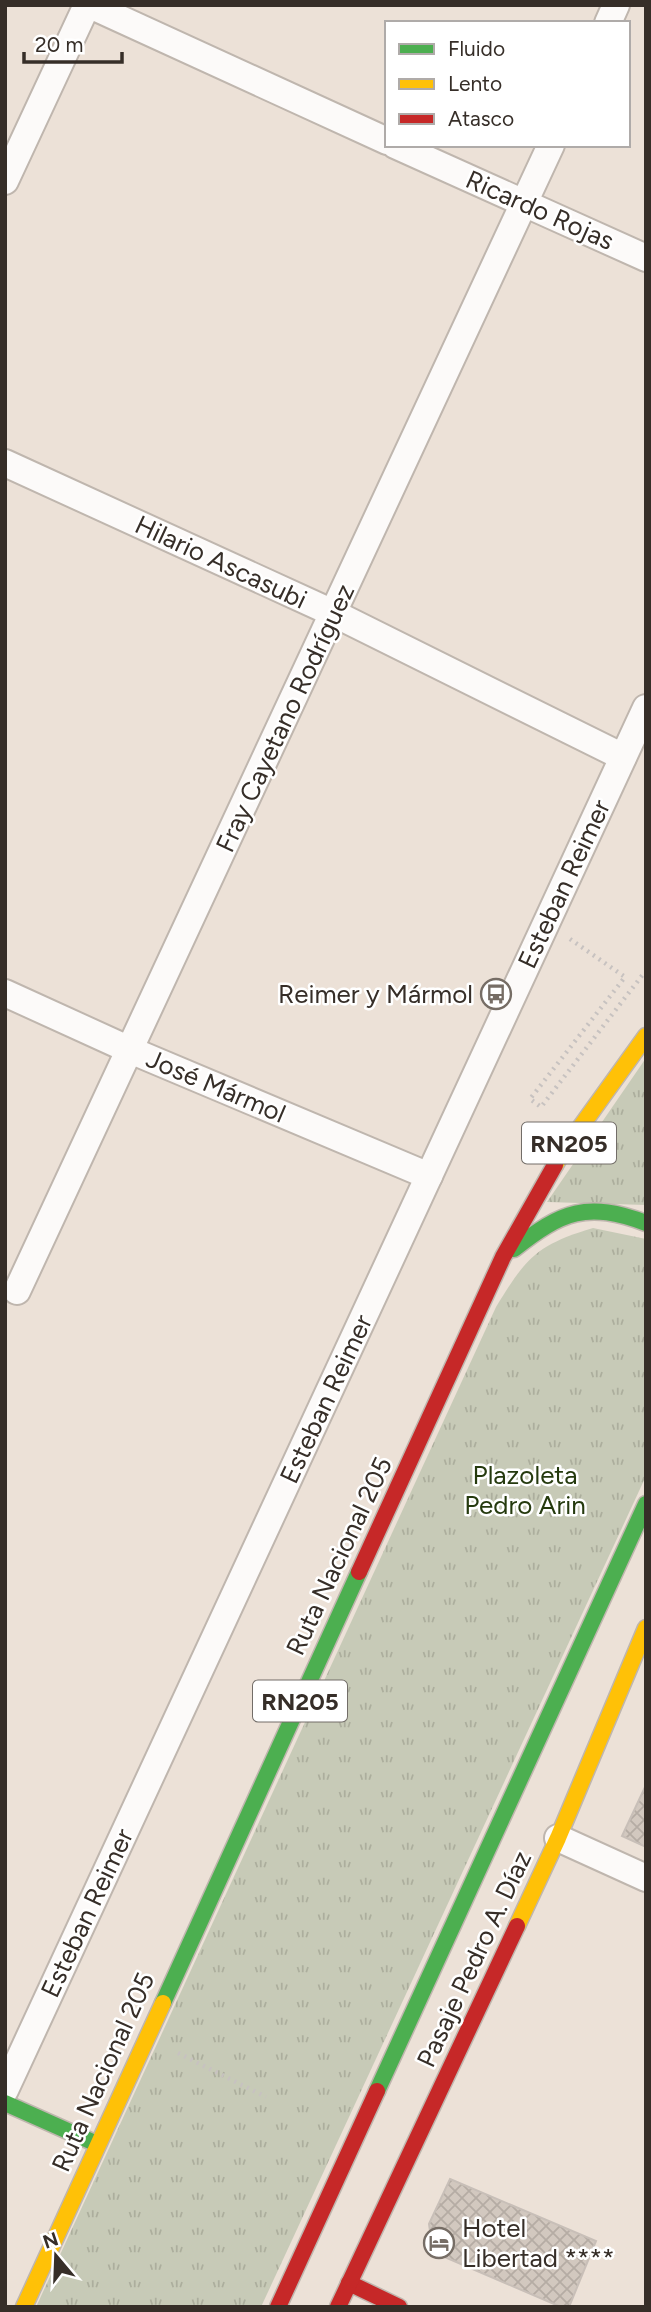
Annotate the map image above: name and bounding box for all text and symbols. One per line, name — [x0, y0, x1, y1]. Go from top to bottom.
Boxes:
scale bar — [24, 21, 122, 65]
legend — [385, 21, 630, 147]
text: 20 m — [35, 32, 83, 57]
text: Fluido — [448, 36, 505, 61]
text: Lento — [448, 71, 502, 96]
text: Atasco — [448, 106, 514, 131]
street label: Ricardo Rojas — [461, 163, 619, 257]
street label: Hilario Ascasubi — [130, 508, 312, 616]
street label: Fray Cayetano Rodríguez — [209, 579, 361, 857]
street label: Esteban Reimer — [511, 794, 617, 973]
bus stop icon: Reimer y Mármol — [479, 977, 513, 1011]
place label: Reimer y Mármol — [278, 978, 473, 1010]
street label: José Mármol — [142, 1042, 290, 1130]
road number: RN205 — [522, 1122, 616, 1163]
street label: Esteban Reimer — [273, 1309, 379, 1488]
street label: Ruta Nacional 205 — [279, 1452, 399, 1660]
park label: Plazoleta Pedro Arin — [464, 1459, 586, 1521]
road number: RN205 — [253, 1680, 347, 1722]
street label: Esteban Reimer — [34, 1823, 140, 2002]
street label: Pasaje Pedro A. Díaz — [410, 1846, 538, 2072]
street label: Ruta Nacional 205 — [45, 1967, 161, 2177]
place label: Hotel Libertad **** — [462, 2212, 614, 2274]
north arrow — [21, 2221, 91, 2291]
hotel icon: Hotel Libertad **** — [422, 2226, 456, 2260]
text: N — [40, 2227, 61, 2254]

